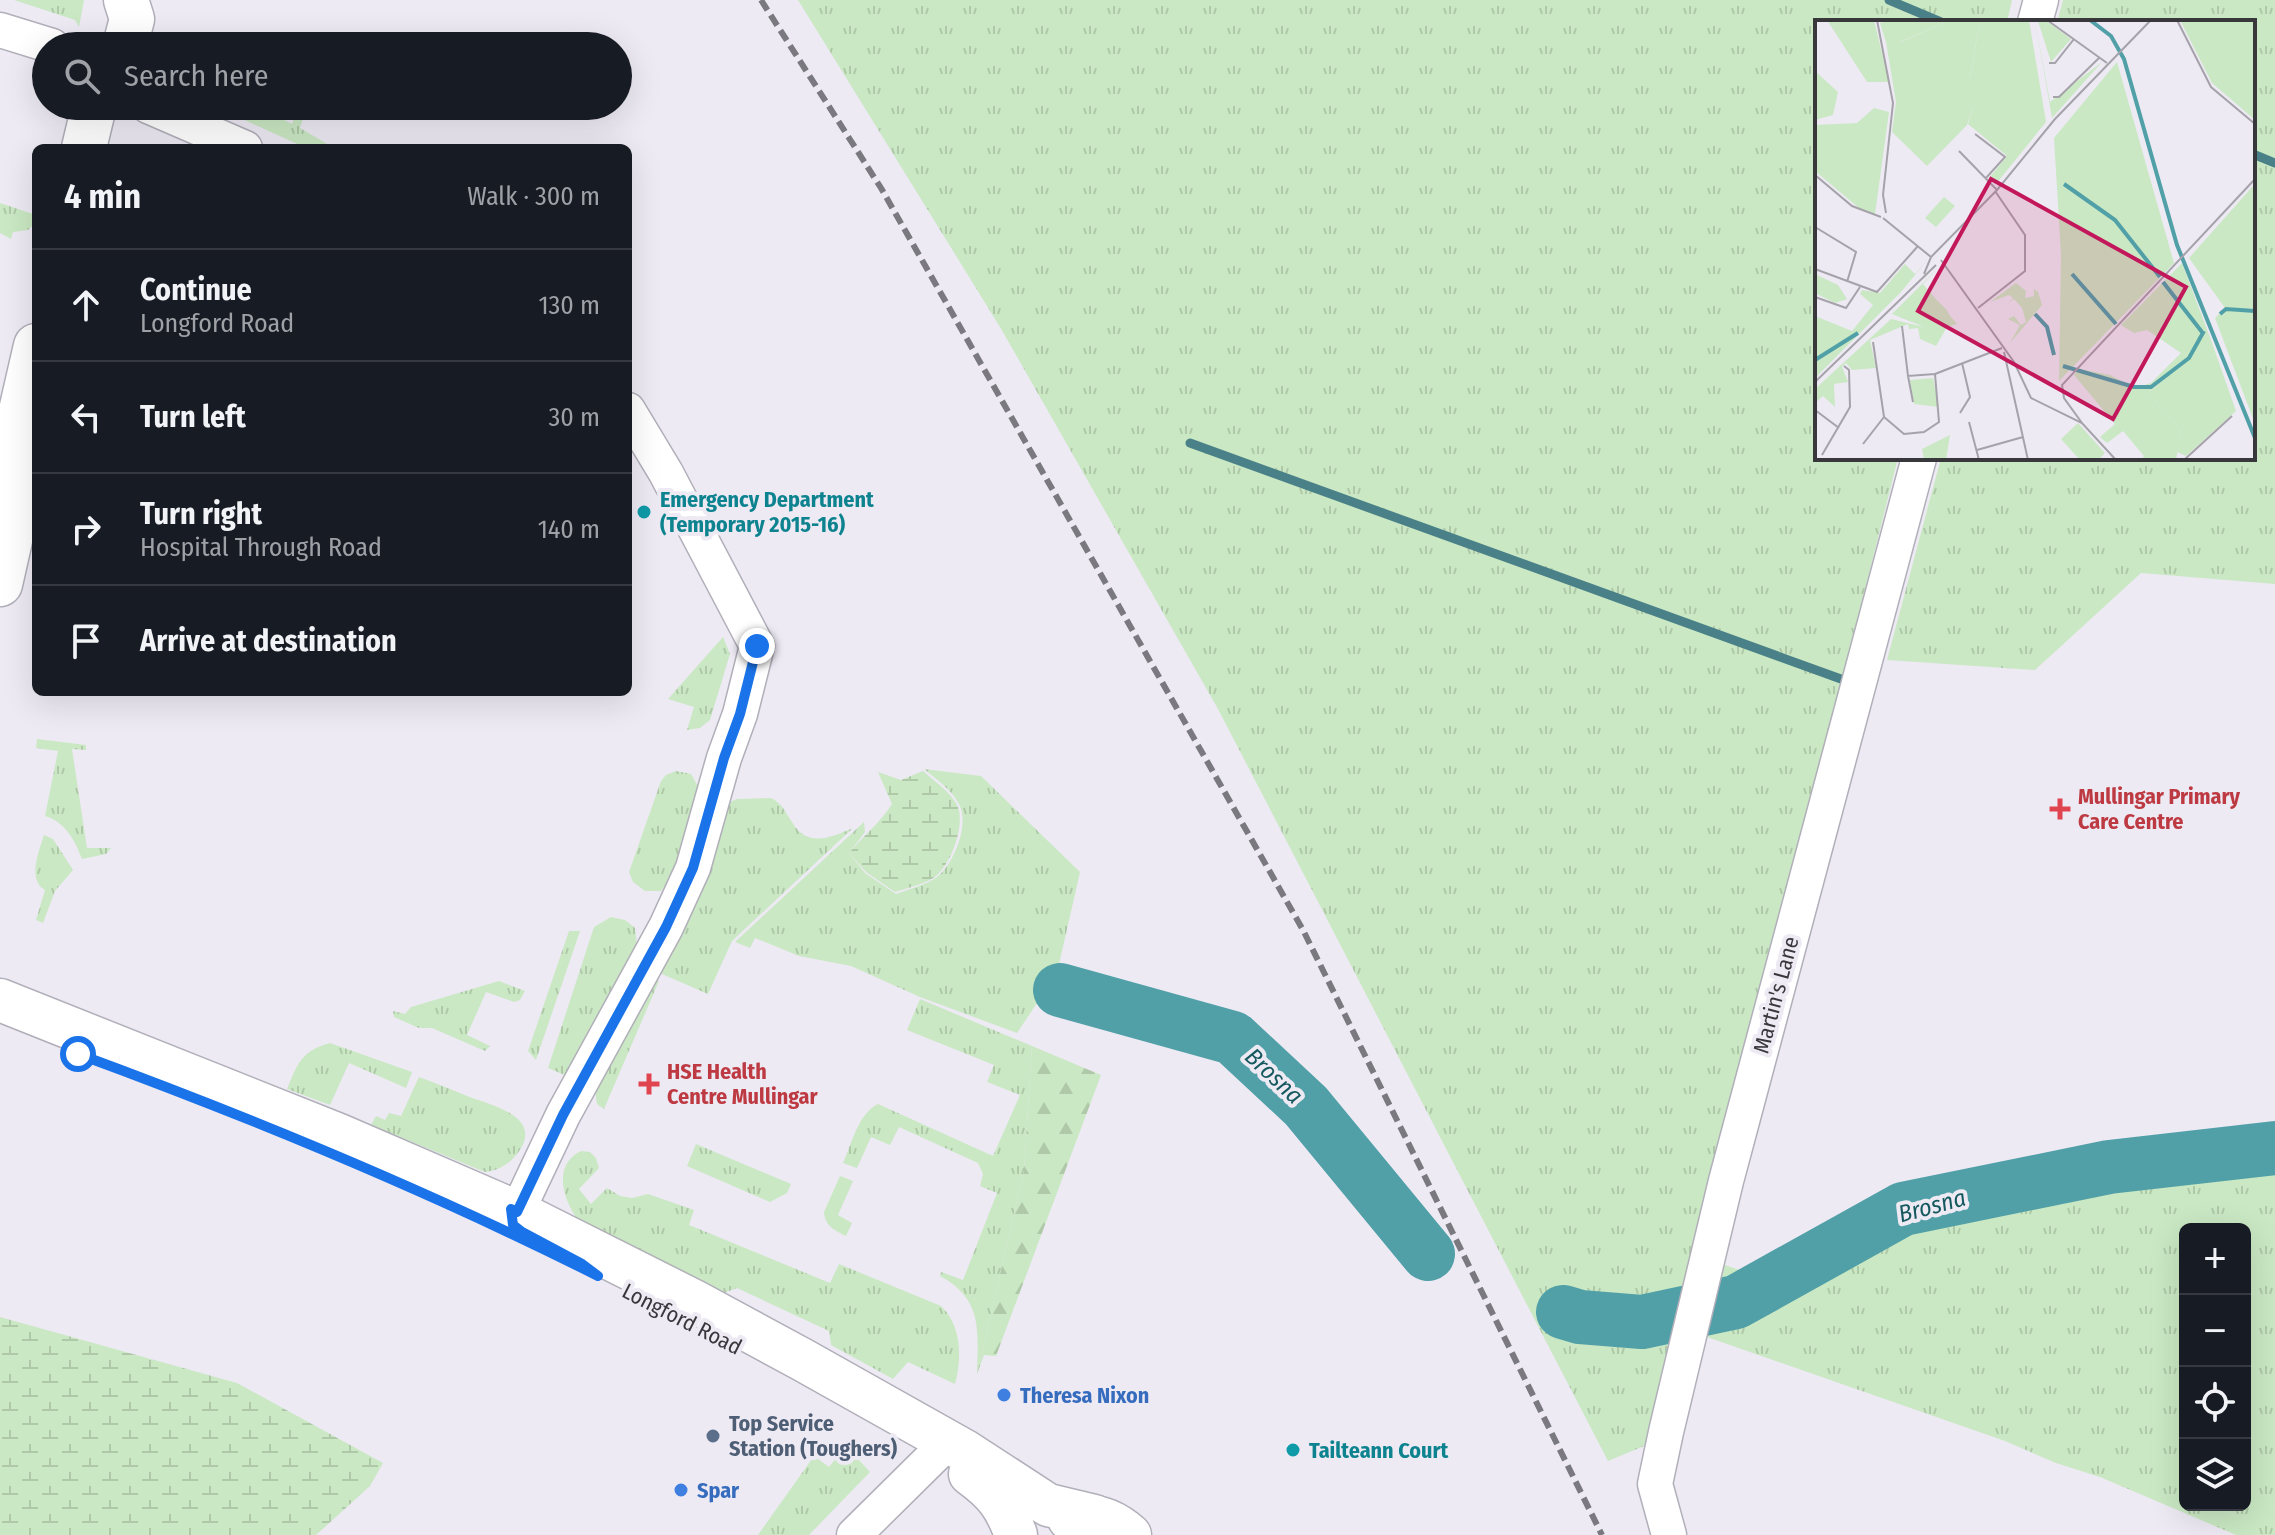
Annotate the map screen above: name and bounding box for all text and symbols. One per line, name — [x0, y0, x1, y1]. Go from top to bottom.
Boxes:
inset map — [1815, 20, 2255, 460]
search box — [32, 32, 632, 120]
icon: search — [60, 54, 104, 98]
text: Search here — [124, 58, 269, 94]
text: 4 min — [64, 176, 141, 217]
text: Walk · 300 m — [467, 181, 600, 212]
text: Continue — [140, 272, 252, 308]
icon: ahead — [64, 283, 108, 327]
text: 130 m — [538, 290, 600, 321]
text: Longford Road — [140, 308, 294, 339]
icon: left — [64, 395, 108, 439]
text: Turn left — [140, 399, 246, 435]
text: 30 m — [549, 402, 600, 433]
place label: Emergency Department (Temporary 2015-16) — [660, 486, 874, 538]
text: Turn right — [140, 496, 262, 532]
marker: Emergency Department (Temporary 2015-16) — [635, 503, 653, 521]
icon: right — [64, 507, 108, 551]
text: 140 m — [538, 514, 600, 545]
text: Hospital Through Road — [140, 532, 382, 563]
icon: arrive — [64, 619, 108, 663]
text: Arrive at destination — [140, 623, 397, 659]
route end — [739, 628, 775, 664]
place label: Mullingar Primary Care Centre — [2078, 783, 2241, 835]
marker: Mullingar Primary Care Centre — [2049, 798, 2071, 820]
street label: Martin's Lane — [1747, 934, 1805, 1056]
route start — [60, 1036, 96, 1072]
water label: Brosna — [1239, 1042, 1309, 1110]
place label: HSE Health Centre Mullingar — [667, 1058, 819, 1110]
marker: HSE Health Centre Mullingar — [638, 1073, 660, 1095]
water label: Brosna — [1895, 1184, 1969, 1228]
map controls — [2179, 1223, 2251, 1511]
button: + — [2179, 1223, 2251, 1295]
street label: Longford Road — [618, 1277, 746, 1361]
button: − — [2179, 1295, 2251, 1367]
button: locate — [2179, 1367, 2251, 1439]
place label: Theresa Nixon — [1020, 1382, 1149, 1409]
marker: Theresa Nixon — [995, 1386, 1013, 1404]
place label: Top Service Station (Toughers) — [729, 1410, 898, 1462]
marker: Top Service Station (Toughers) — [704, 1427, 722, 1445]
place label: Tailteann Court — [1309, 1437, 1449, 1464]
button: layers — [2179, 1439, 2251, 1511]
marker: Tailteann Court — [1284, 1441, 1302, 1459]
place label: Spar — [697, 1477, 740, 1504]
marker: Spar — [672, 1481, 690, 1499]

